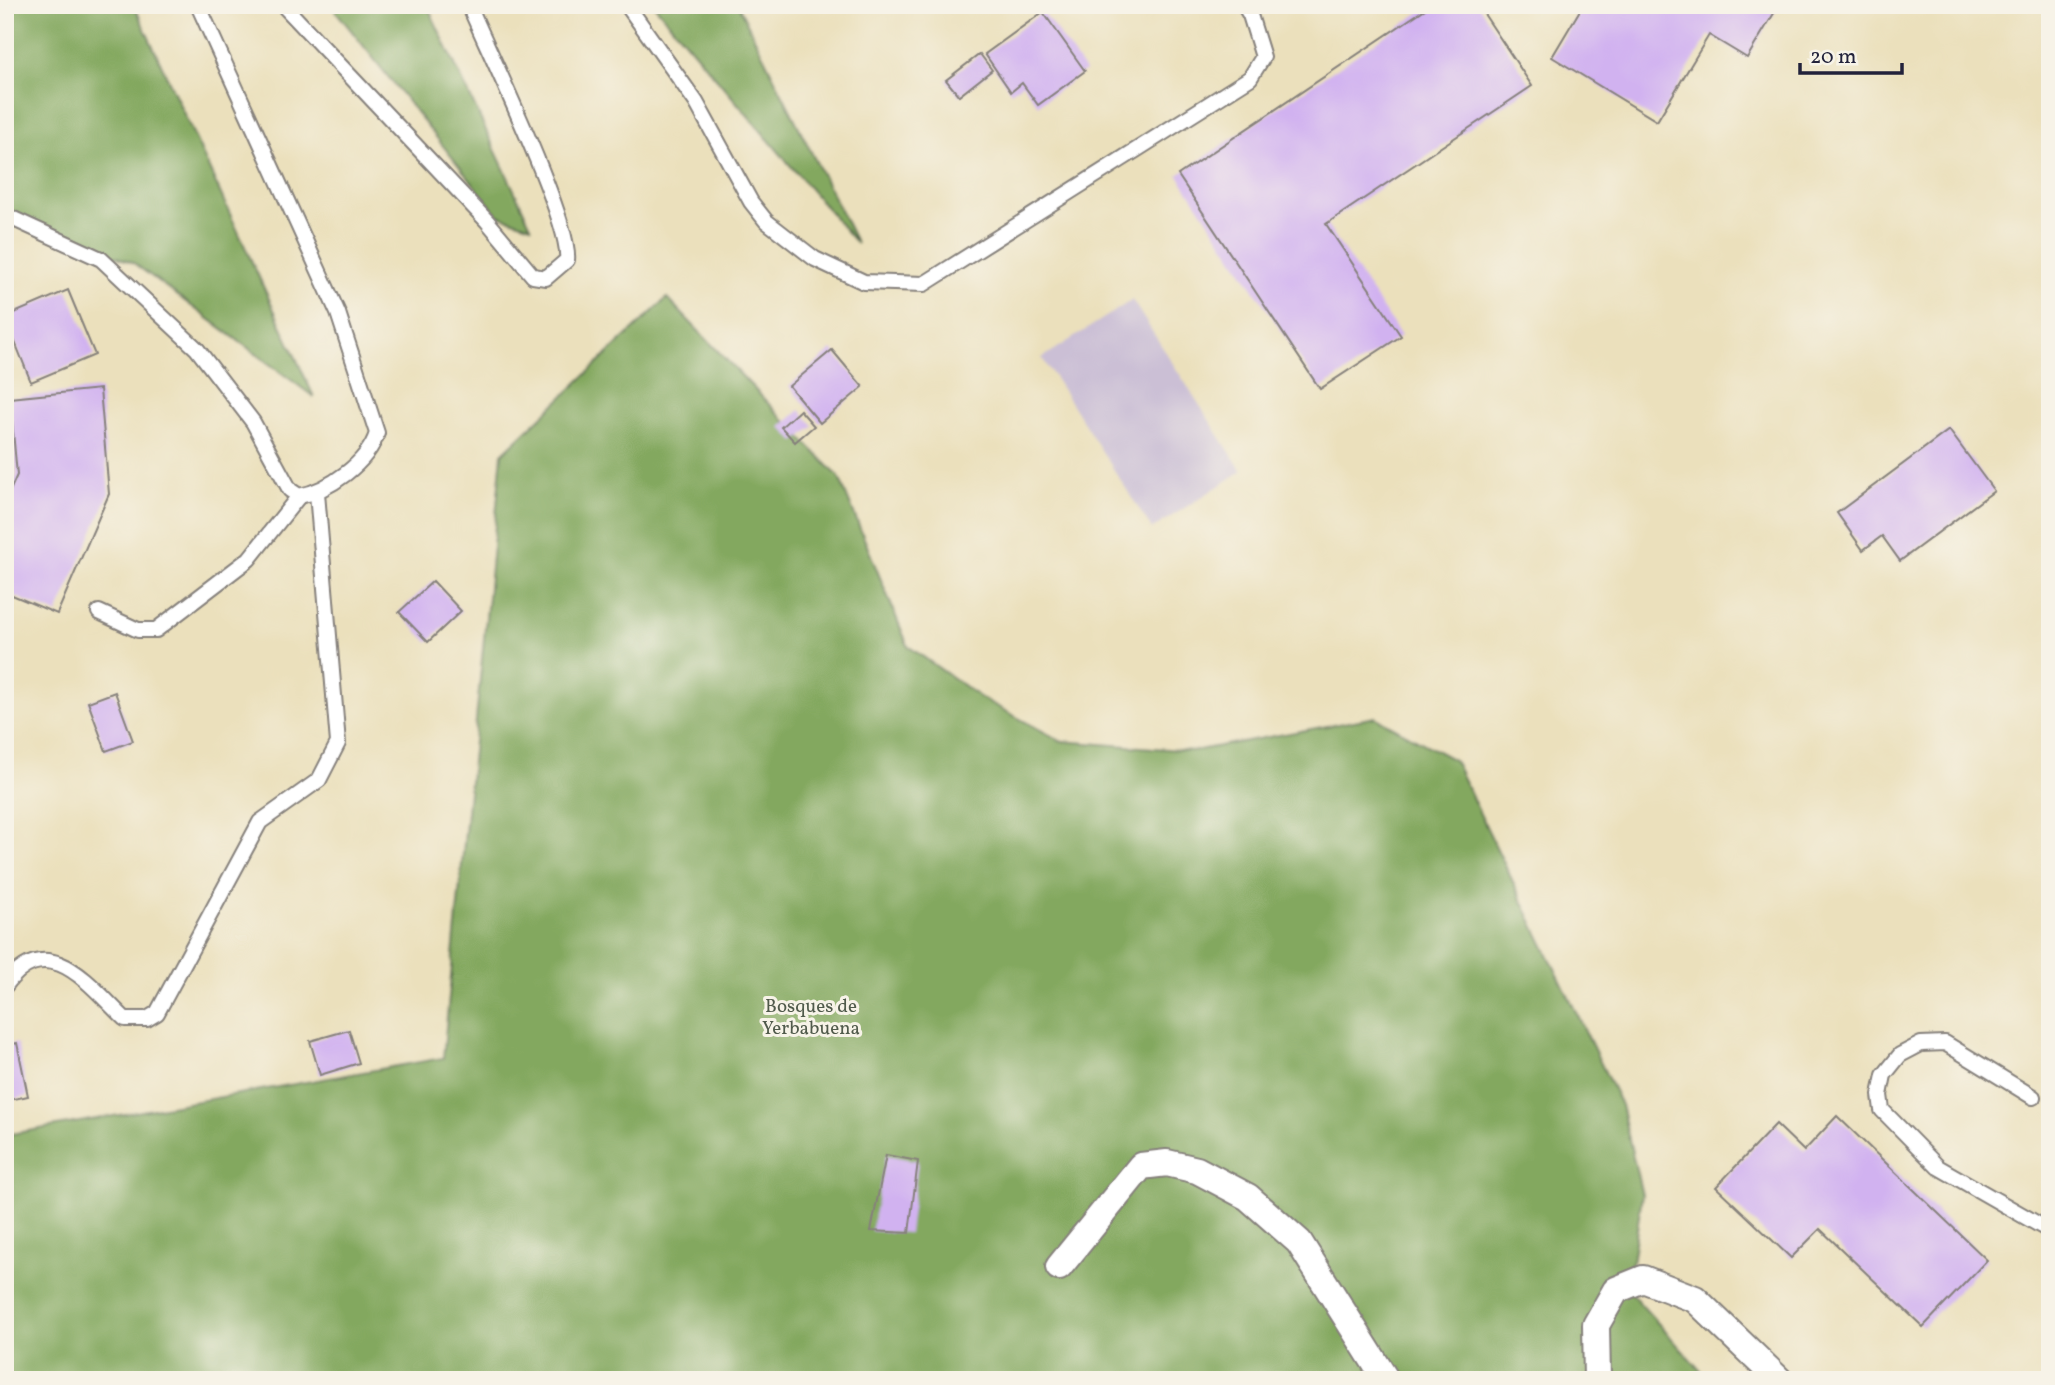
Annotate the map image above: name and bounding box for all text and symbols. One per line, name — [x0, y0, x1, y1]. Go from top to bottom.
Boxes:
scale bar — [1800, 32, 1901, 76]
text: 20 m — [1810, 43, 1856, 72]
park label: Bosques de Yerbabuena — [762, 994, 860, 1042]

